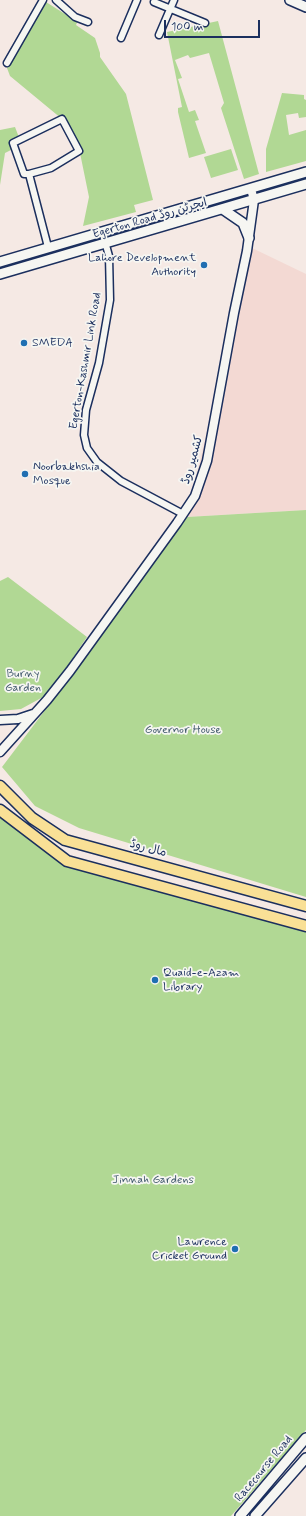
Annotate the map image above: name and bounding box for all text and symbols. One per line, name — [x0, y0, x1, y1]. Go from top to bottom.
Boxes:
scale bar — [166, 12, 262, 38]
text: 100 m — [171, 19, 203, 35]
street label: Egerton Road ایجرٹن روڈ — [91, 196, 209, 242]
place label: Lahore Development Authority — [88, 251, 196, 279]
marker: Lahore Development Authority — [199, 260, 209, 270]
street label: Egerton-Kashmir Link Road — [67, 291, 105, 431]
place label: SMEDA — [32, 336, 73, 350]
marker: SMEDA — [19, 338, 29, 348]
street label: کشمیر روڈ — [179, 434, 207, 486]
place label: Noorbakhshia Mosque — [33, 460, 100, 488]
marker: Noorbakhshia Mosque — [20, 469, 30, 479]
park label: Burny Garden — [5, 667, 41, 695]
park label: Governor House — [145, 723, 221, 737]
street label: مال روڈ — [128, 837, 168, 861]
place label: Quaid-e-Azam Library — [163, 966, 239, 994]
marker: Quaid-e-Azam Library — [150, 975, 160, 985]
park label: Jinnah Gardens — [112, 1173, 194, 1187]
place label: Lawrence Cricket Ground — [152, 1235, 227, 1263]
marker: Lawrence Cricket Ground — [230, 1244, 240, 1254]
street label: Racecourse Road — [232, 1433, 296, 1505]

